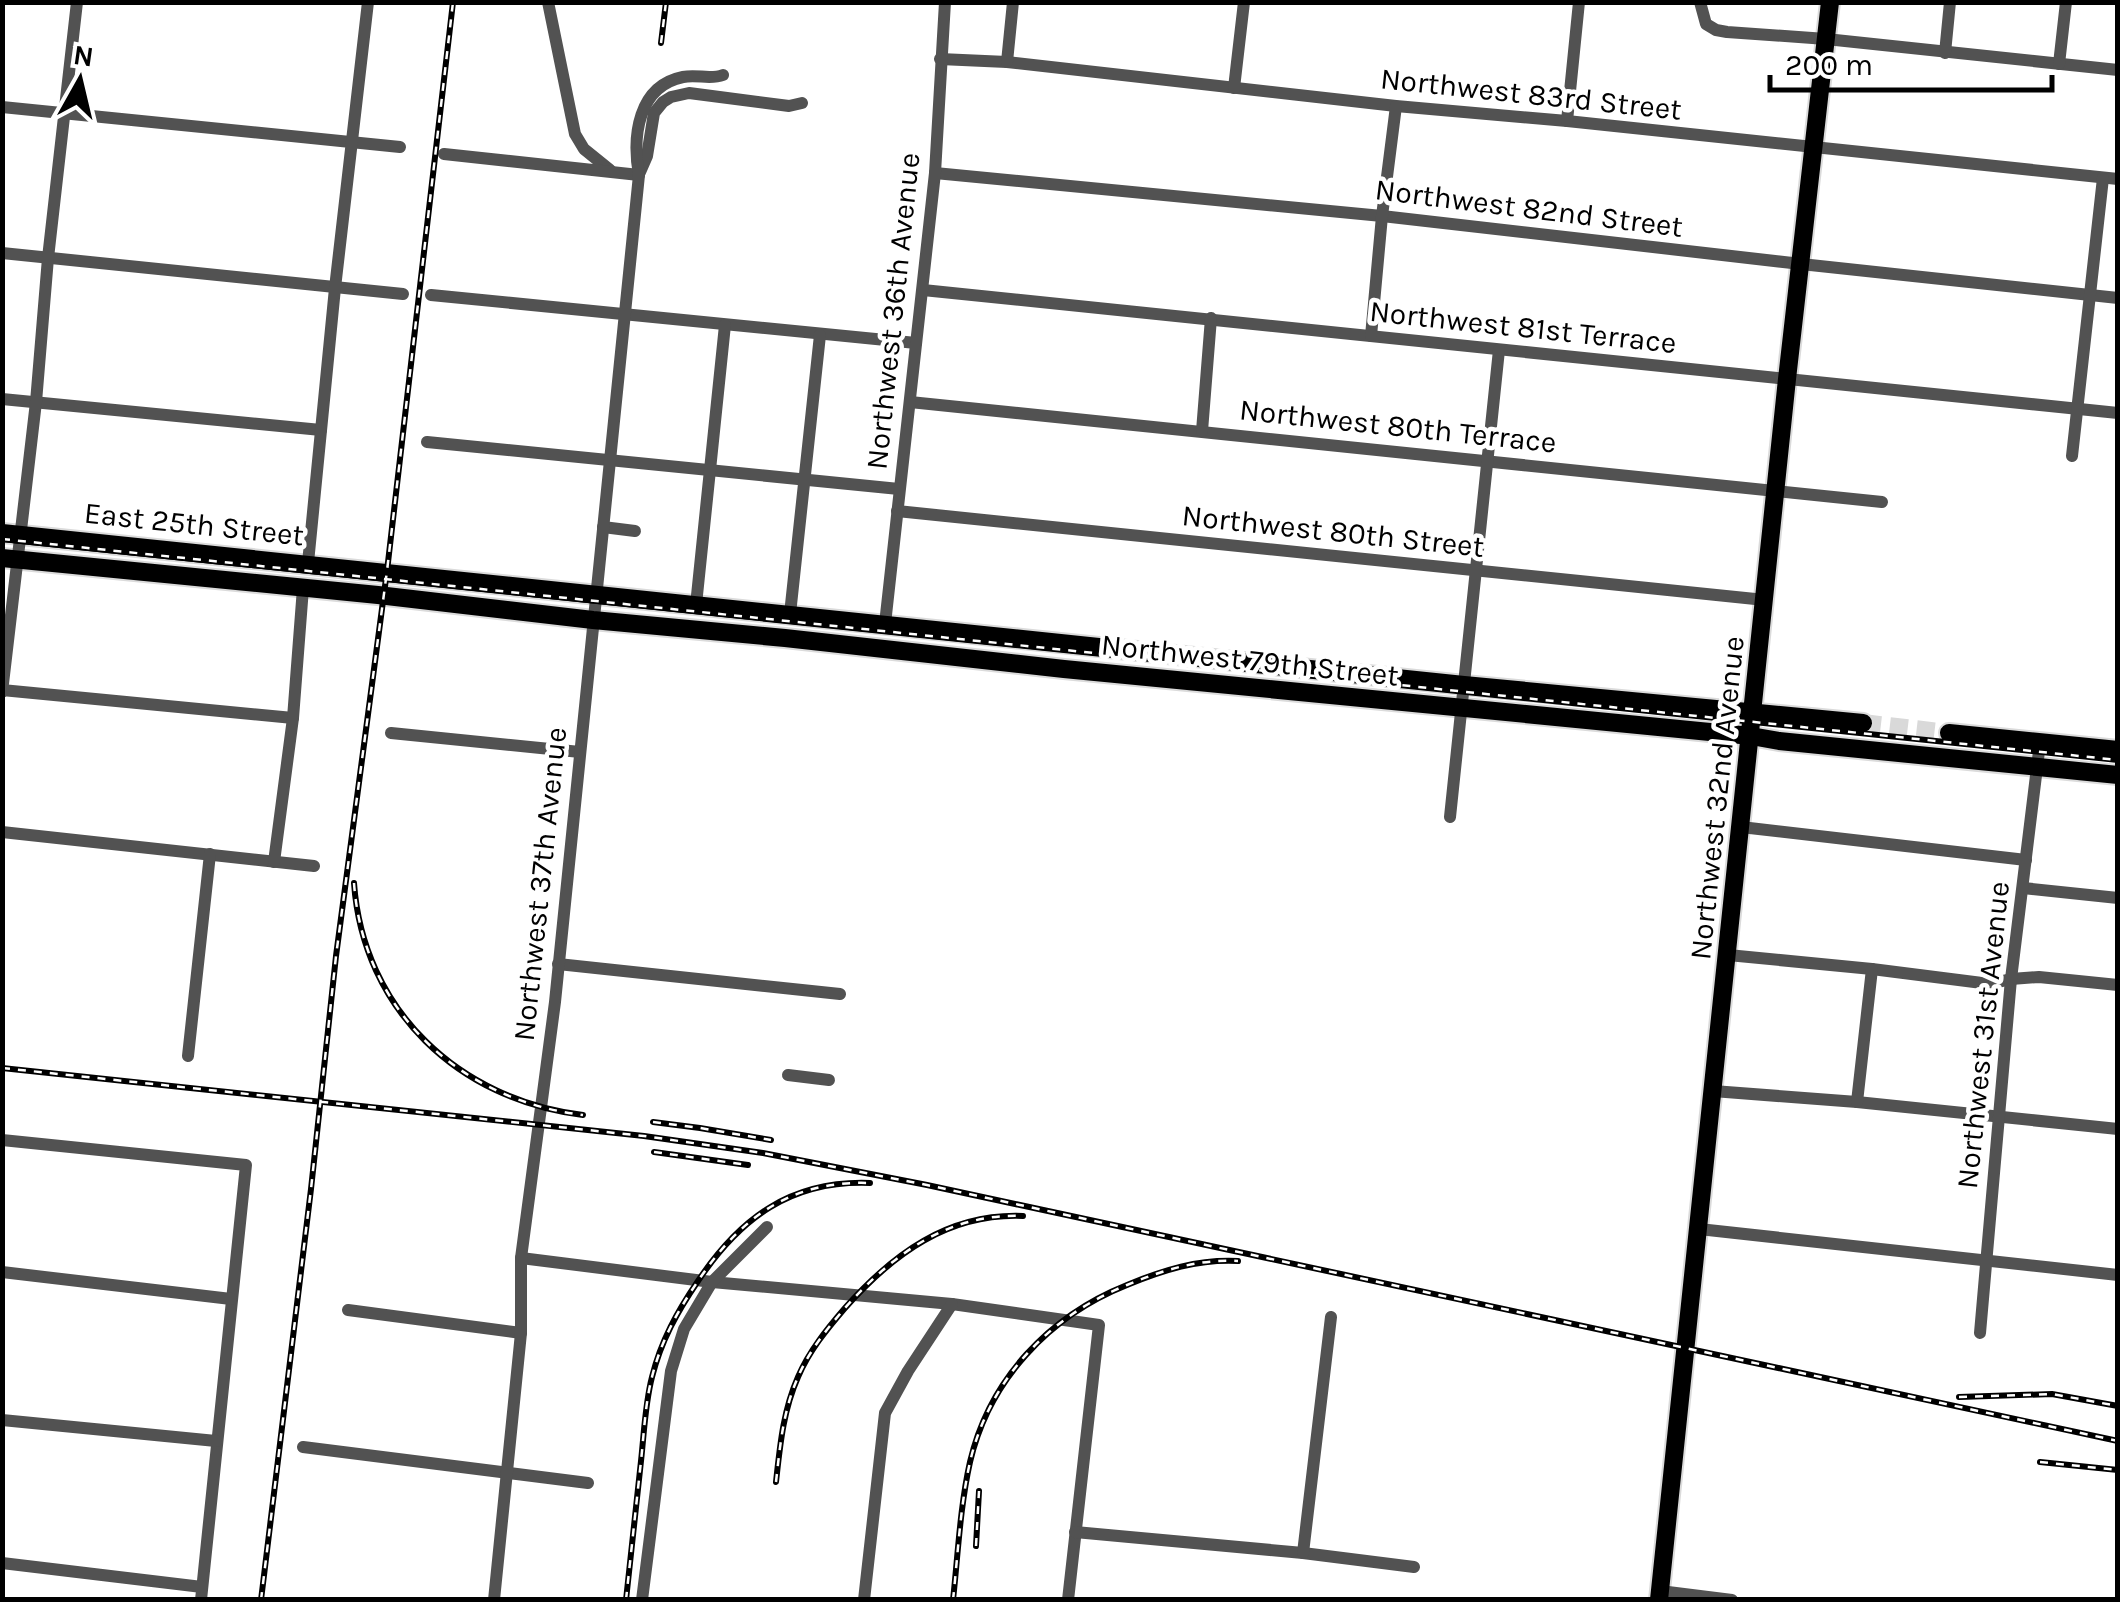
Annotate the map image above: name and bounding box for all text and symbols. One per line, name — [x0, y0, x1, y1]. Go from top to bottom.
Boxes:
north arrow — [30, 30, 130, 130]
scale bar — [1770, 30, 2052, 92]
text: N — [71, 38, 96, 73]
text: 200 m — [1785, 47, 1873, 83]
street label: Northwest 83rd Street — [1379, 60, 1683, 128]
street label: Northwest 36th Avenue — [858, 151, 928, 471]
street label: Northwest 82nd Street — [1373, 171, 1685, 245]
street label: Northwest 81st Terrace — [1368, 293, 1678, 361]
street label: Northwest 80th Terrace — [1238, 391, 1558, 461]
street label: East 25th Street — [82, 495, 306, 553]
street label: Northwest 80th Street — [1180, 497, 1486, 565]
street label: Northwest 79th Street — [1100, 626, 1400, 694]
street label: Northwest 32nd Avenue — [1682, 634, 1752, 962]
street label: Northwest 37th Avenue — [506, 725, 574, 1043]
street label: Northwest 31st Avenue — [1949, 879, 2017, 1191]

